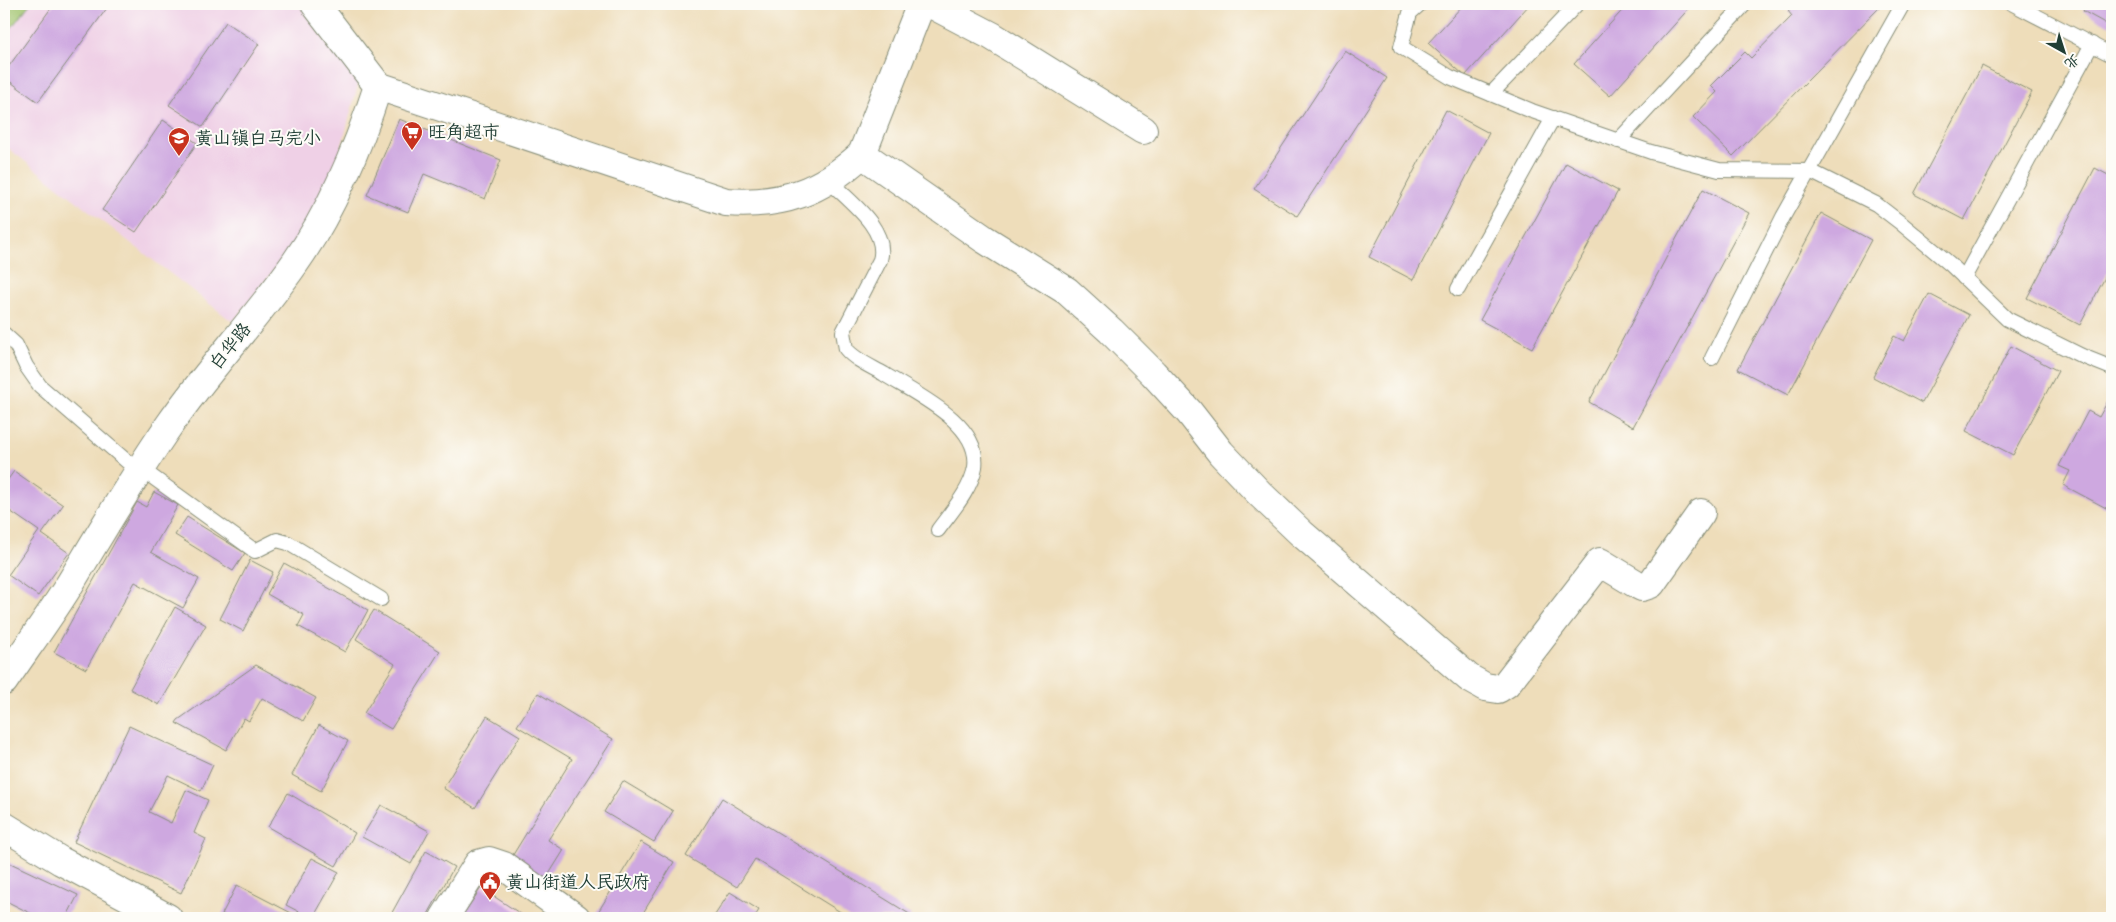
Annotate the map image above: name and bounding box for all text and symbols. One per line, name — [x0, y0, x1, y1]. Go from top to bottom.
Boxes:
north arrow — [2038, 28, 2088, 78]
text: 北 — [2061, 51, 2083, 73]
supermarket icon: 旺角超市 — [400, 120, 424, 151]
place label: 旺角超市 — [428, 121, 500, 144]
school or university icon: 黄山镇白马完小 — [167, 126, 191, 157]
place label: 黄山镇白马完小 — [195, 127, 321, 150]
street label: 白华路 — [204, 318, 256, 375]
public building icon: 黄山街道人民政府 — [478, 870, 502, 901]
place label: 黄山街道人民政府 — [506, 871, 650, 894]

